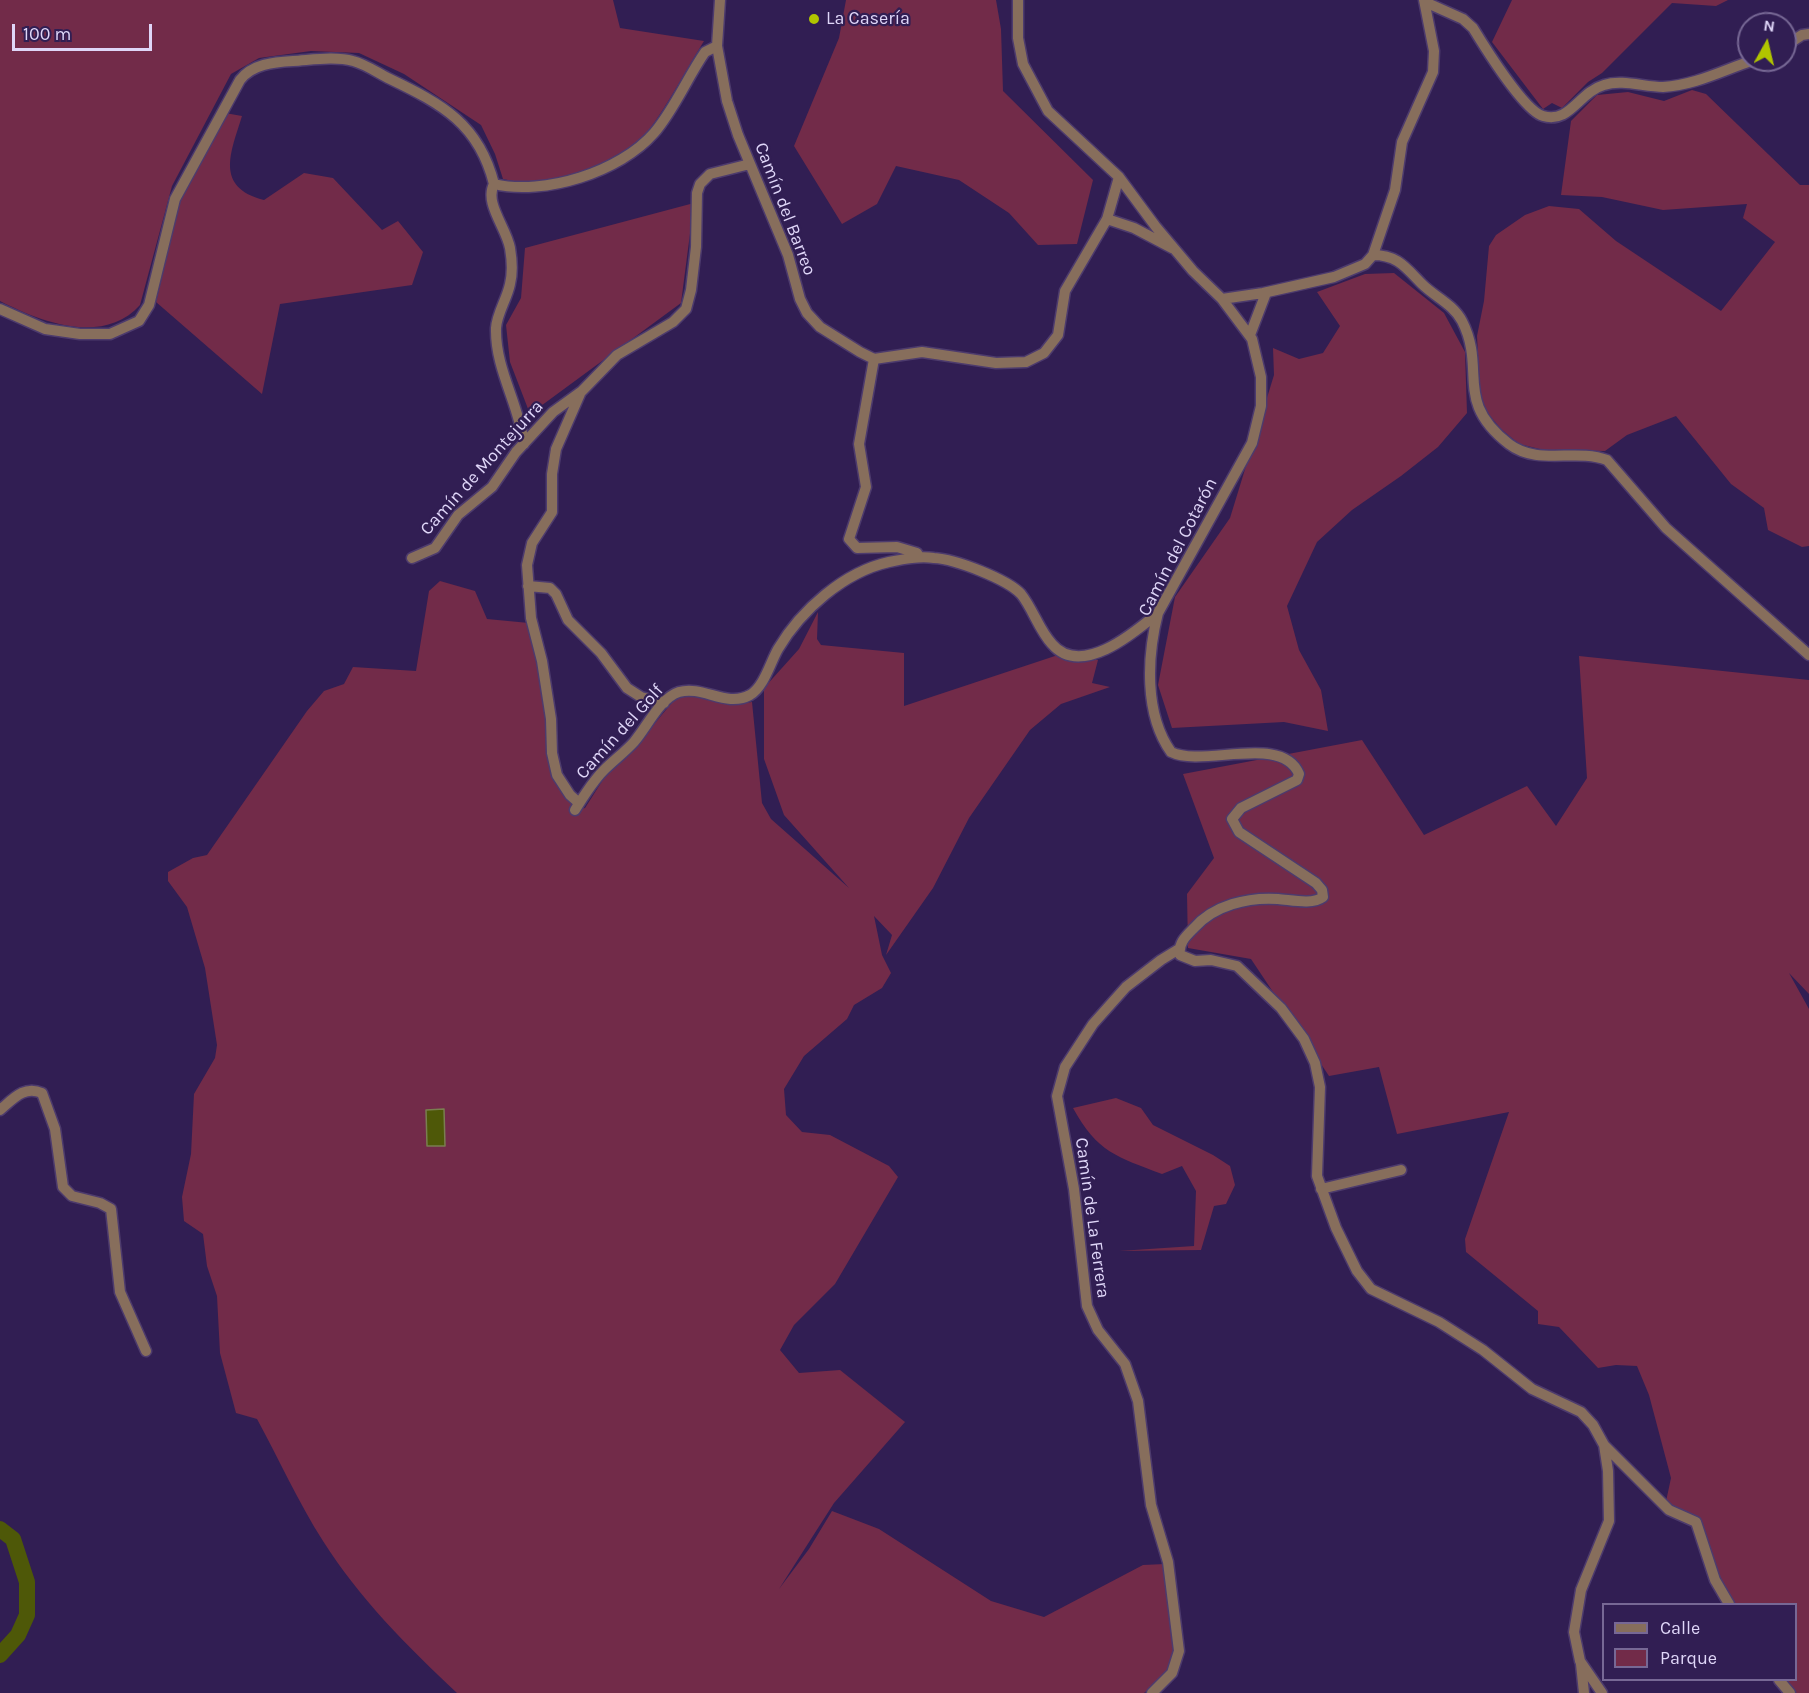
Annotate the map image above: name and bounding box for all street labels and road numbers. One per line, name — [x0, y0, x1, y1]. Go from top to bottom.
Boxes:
street label: Camín del Barreo — [750, 139, 820, 279]
street label: Camín de Montejurra — [416, 396, 548, 540]
street label: Camín del Cotarón — [1134, 474, 1222, 620]
street label: Camín del Golf — [572, 680, 668, 784]
street label: Camín de La Ferrera — [1070, 1136, 1114, 1300]

